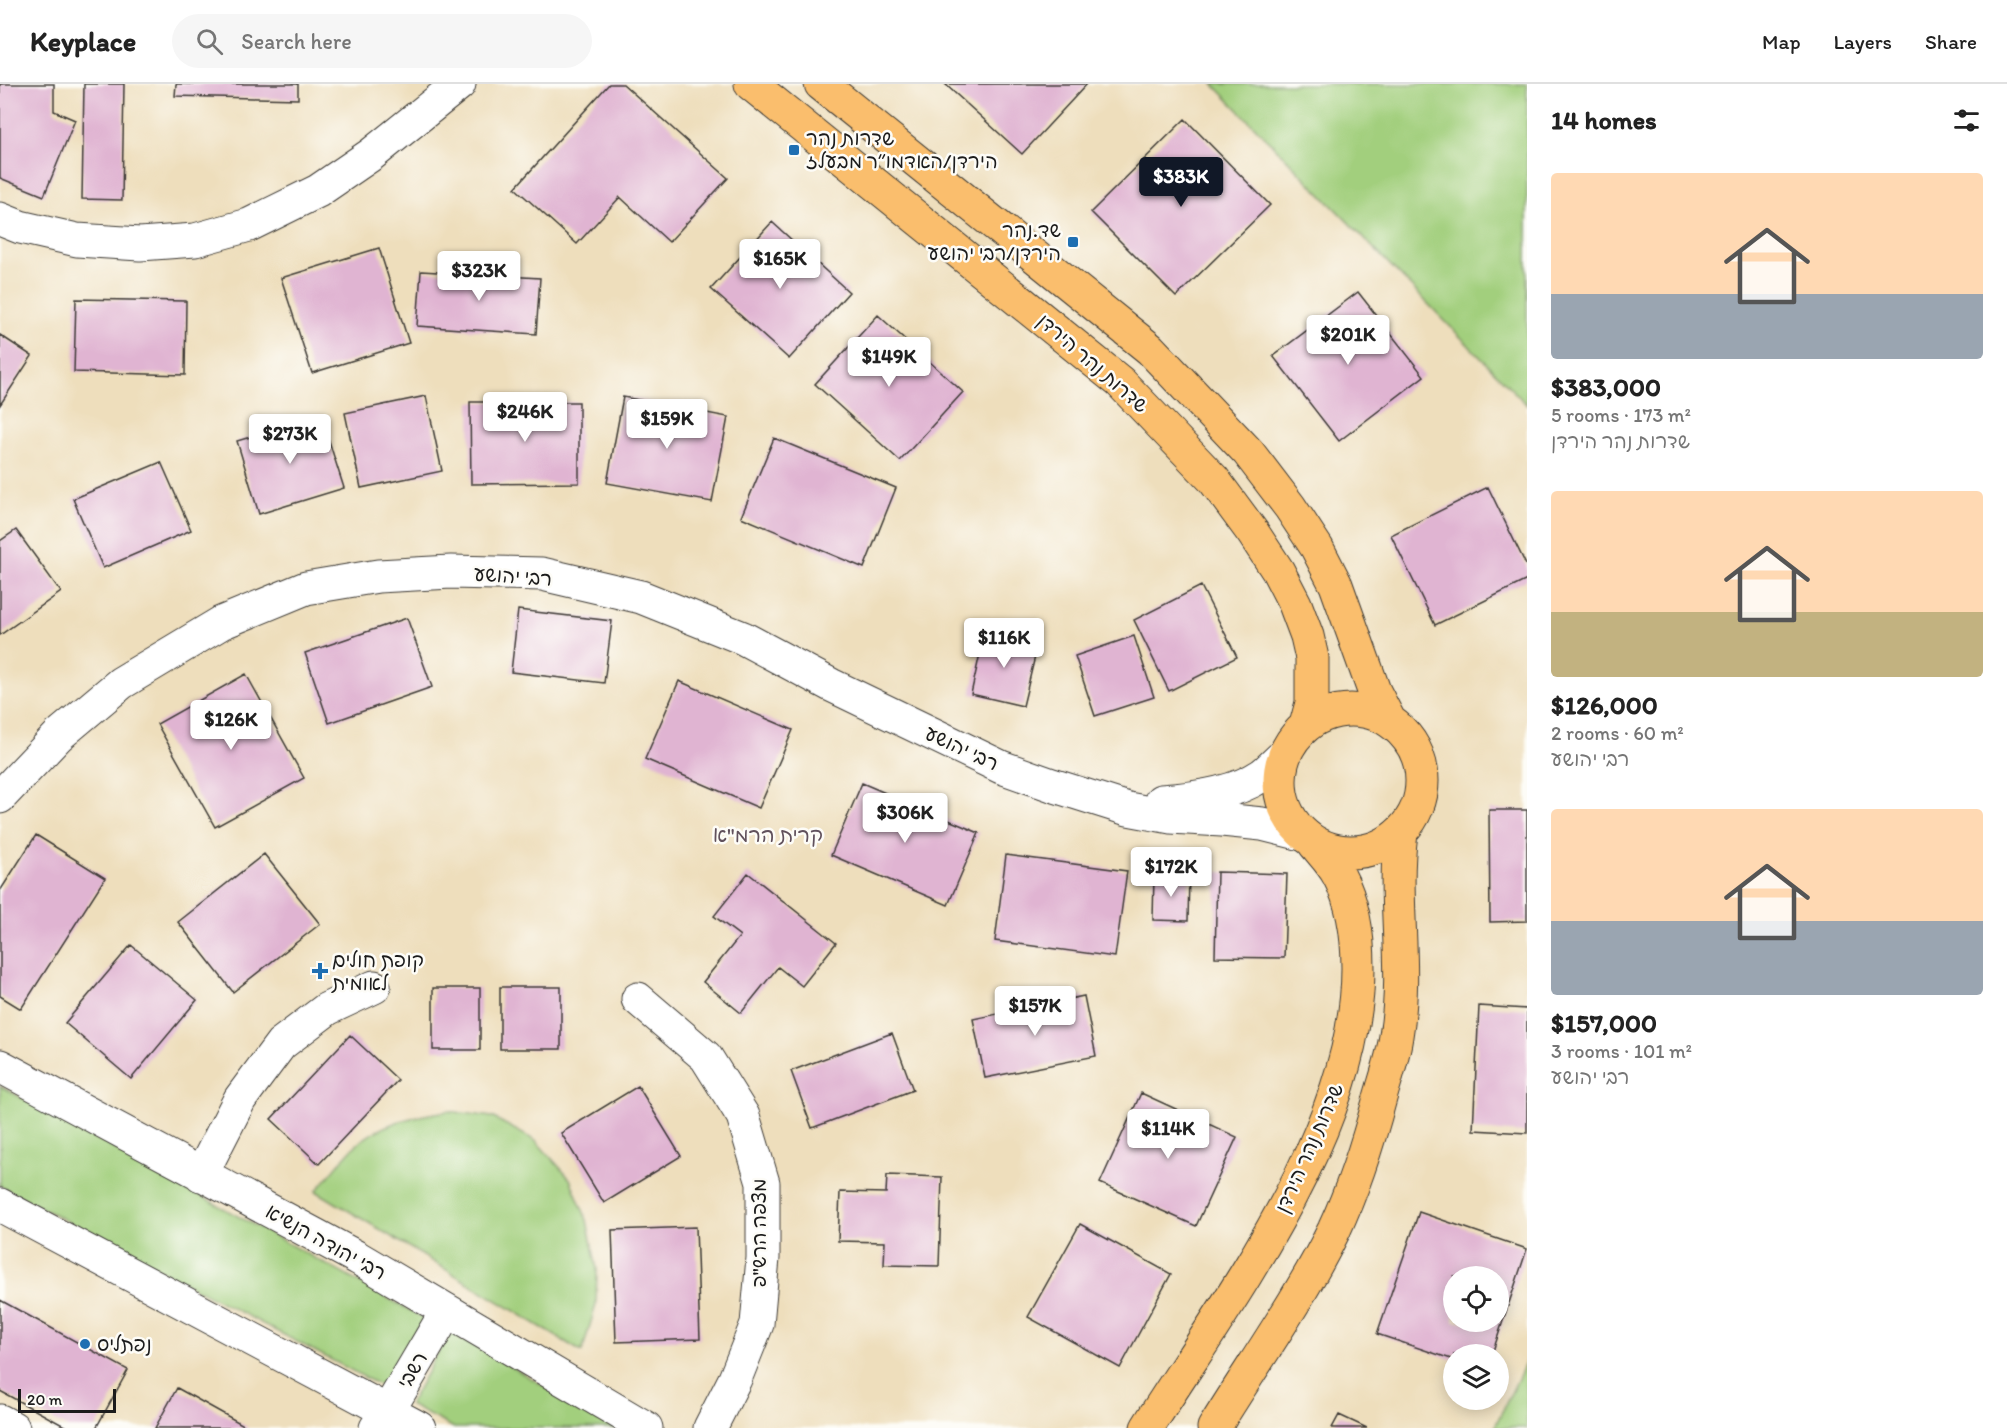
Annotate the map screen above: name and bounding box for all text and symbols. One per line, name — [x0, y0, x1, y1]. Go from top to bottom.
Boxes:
search box — [172, 14, 592, 68]
text: Keyplace — [30, 24, 136, 58]
icon: search — [193, 25, 226, 58]
text: Search here — [241, 28, 352, 55]
text: Map — [1762, 29, 1801, 54]
text: Layers — [1834, 29, 1892, 54]
text: Share — [1925, 29, 1977, 54]
text: 14 homes — [1551, 104, 1657, 136]
icon: filters — [1950, 104, 1983, 137]
place label: שדרות נהר הירדן/האדמו״ר מבעלז — [806, 126, 998, 174]
marker: שדרות נהר הירדן/האדמו״ר מבעלז — [787, 143, 801, 157]
pin: $383K — [1139, 157, 1223, 208]
text: $383K — [1153, 164, 1209, 188]
icon: home — [1713, 212, 1821, 320]
place label: שד.נהר הירדן/רבי יהושע — [928, 218, 1061, 266]
marker: שד.נהר הירדן/רבי יהושע — [1066, 235, 1080, 249]
pin: $165K — [738, 239, 822, 290]
text: $165K — [753, 246, 807, 270]
pin: $323K — [437, 251, 521, 302]
text: $323K — [451, 258, 507, 282]
street label: שדרות נהר הירדן — [1032, 308, 1153, 418]
pin: $201K — [1306, 315, 1390, 366]
text: $201K — [1320, 322, 1376, 346]
pin: $149K — [847, 337, 931, 388]
text: $149K — [862, 344, 916, 368]
text: $383,000 — [1551, 371, 1661, 403]
pin: $246K — [483, 392, 567, 443]
text: $246K — [497, 399, 553, 423]
pin: $159K — [625, 399, 709, 450]
text: 5 rooms · 173 m² — [1551, 403, 1691, 427]
text: $159K — [640, 406, 694, 430]
pin: $273K — [248, 414, 332, 465]
text: $273K — [263, 421, 317, 445]
text: שדרות נהר הירדן — [1551, 429, 1690, 453]
icon: home — [1713, 530, 1821, 638]
street label: רבי יהושע — [473, 561, 553, 591]
pin: $116K — [962, 618, 1046, 669]
text: $116K — [978, 625, 1030, 649]
text: $126,000 — [1551, 689, 1658, 721]
pin: $126K — [189, 700, 273, 751]
text: $126K — [204, 707, 258, 731]
street label: רבי יהושע — [921, 721, 1003, 775]
text: 2 rooms · 60 m² — [1551, 721, 1684, 745]
text: רבי יהושע — [1551, 747, 1629, 771]
pin: $306K — [863, 793, 947, 844]
text: $306K — [877, 800, 933, 824]
district label: קרית הרמ"א — [713, 822, 823, 847]
pin: $172K — [1129, 847, 1213, 898]
icon: home — [1713, 848, 1821, 956]
text: $172K — [1145, 854, 1197, 878]
place label: קופת חולים לאומית — [331, 948, 424, 995]
marker: קופת חולים לאומית — [313, 964, 327, 978]
pin: $157K — [993, 986, 1077, 1037]
text: $157K — [1009, 993, 1061, 1017]
text: $157,000 — [1551, 1007, 1657, 1039]
text: 3 rooms · 101 m² — [1551, 1039, 1692, 1063]
text: רבי יהושע — [1551, 1065, 1629, 1089]
street label: שדרות נהר הירדן — [1270, 1080, 1349, 1217]
pin: $114K — [1126, 1109, 1210, 1160]
text: $114K — [1141, 1116, 1195, 1140]
street label: מצפה הרש"פ — [747, 1178, 771, 1288]
street label: רבי יהודה הנשיא — [262, 1199, 390, 1285]
map controls — [1443, 1266, 1509, 1410]
button: locate — [1443, 1266, 1509, 1332]
place label: נפתליס — [97, 1332, 152, 1356]
marker: נפתליס — [78, 1337, 92, 1351]
button: layers — [1443, 1344, 1509, 1410]
street label: רשבי — [392, 1347, 432, 1393]
scale bar — [18, 1386, 116, 1414]
text: 20 m — [27, 1390, 62, 1409]

